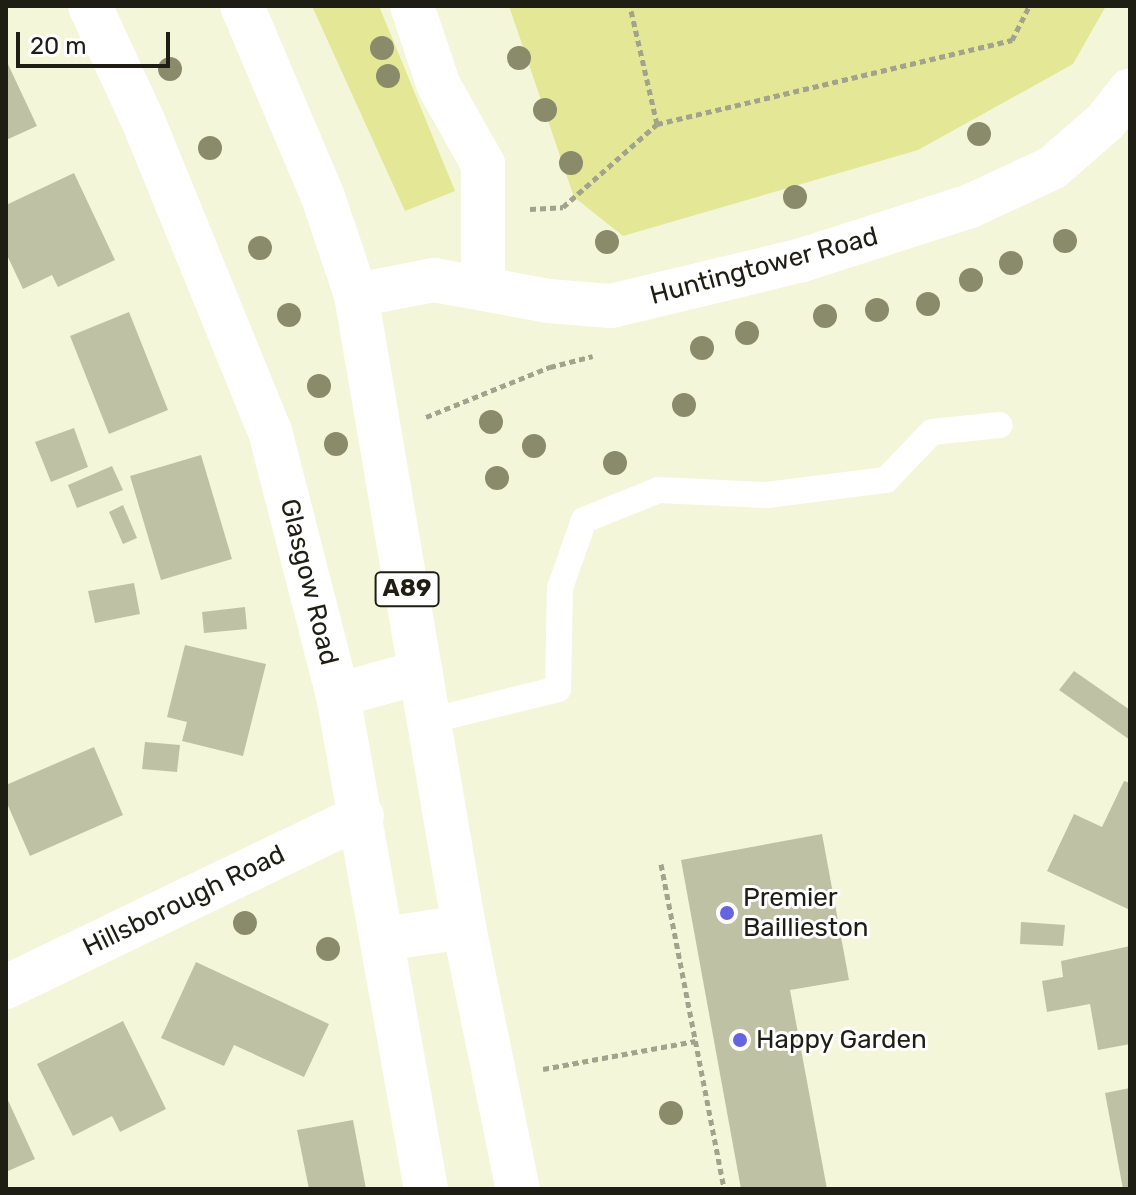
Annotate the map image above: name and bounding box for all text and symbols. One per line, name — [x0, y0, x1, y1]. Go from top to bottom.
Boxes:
scale bar — [20, 16, 174, 66]
text: 20 m — [30, 32, 87, 60]
street label: Huntingtower Road — [646, 220, 882, 312]
street label: Glasgow Road — [273, 495, 345, 669]
road number: A89 — [373, 569, 441, 609]
street label: Hillsborough Road — [78, 839, 290, 963]
place label: Premier Baillieston — [743, 882, 869, 944]
marker: Premier Baillieston — [718, 904, 736, 922]
place label: Happy Garden — [756, 1024, 928, 1056]
marker: Happy Garden — [731, 1031, 749, 1049]

